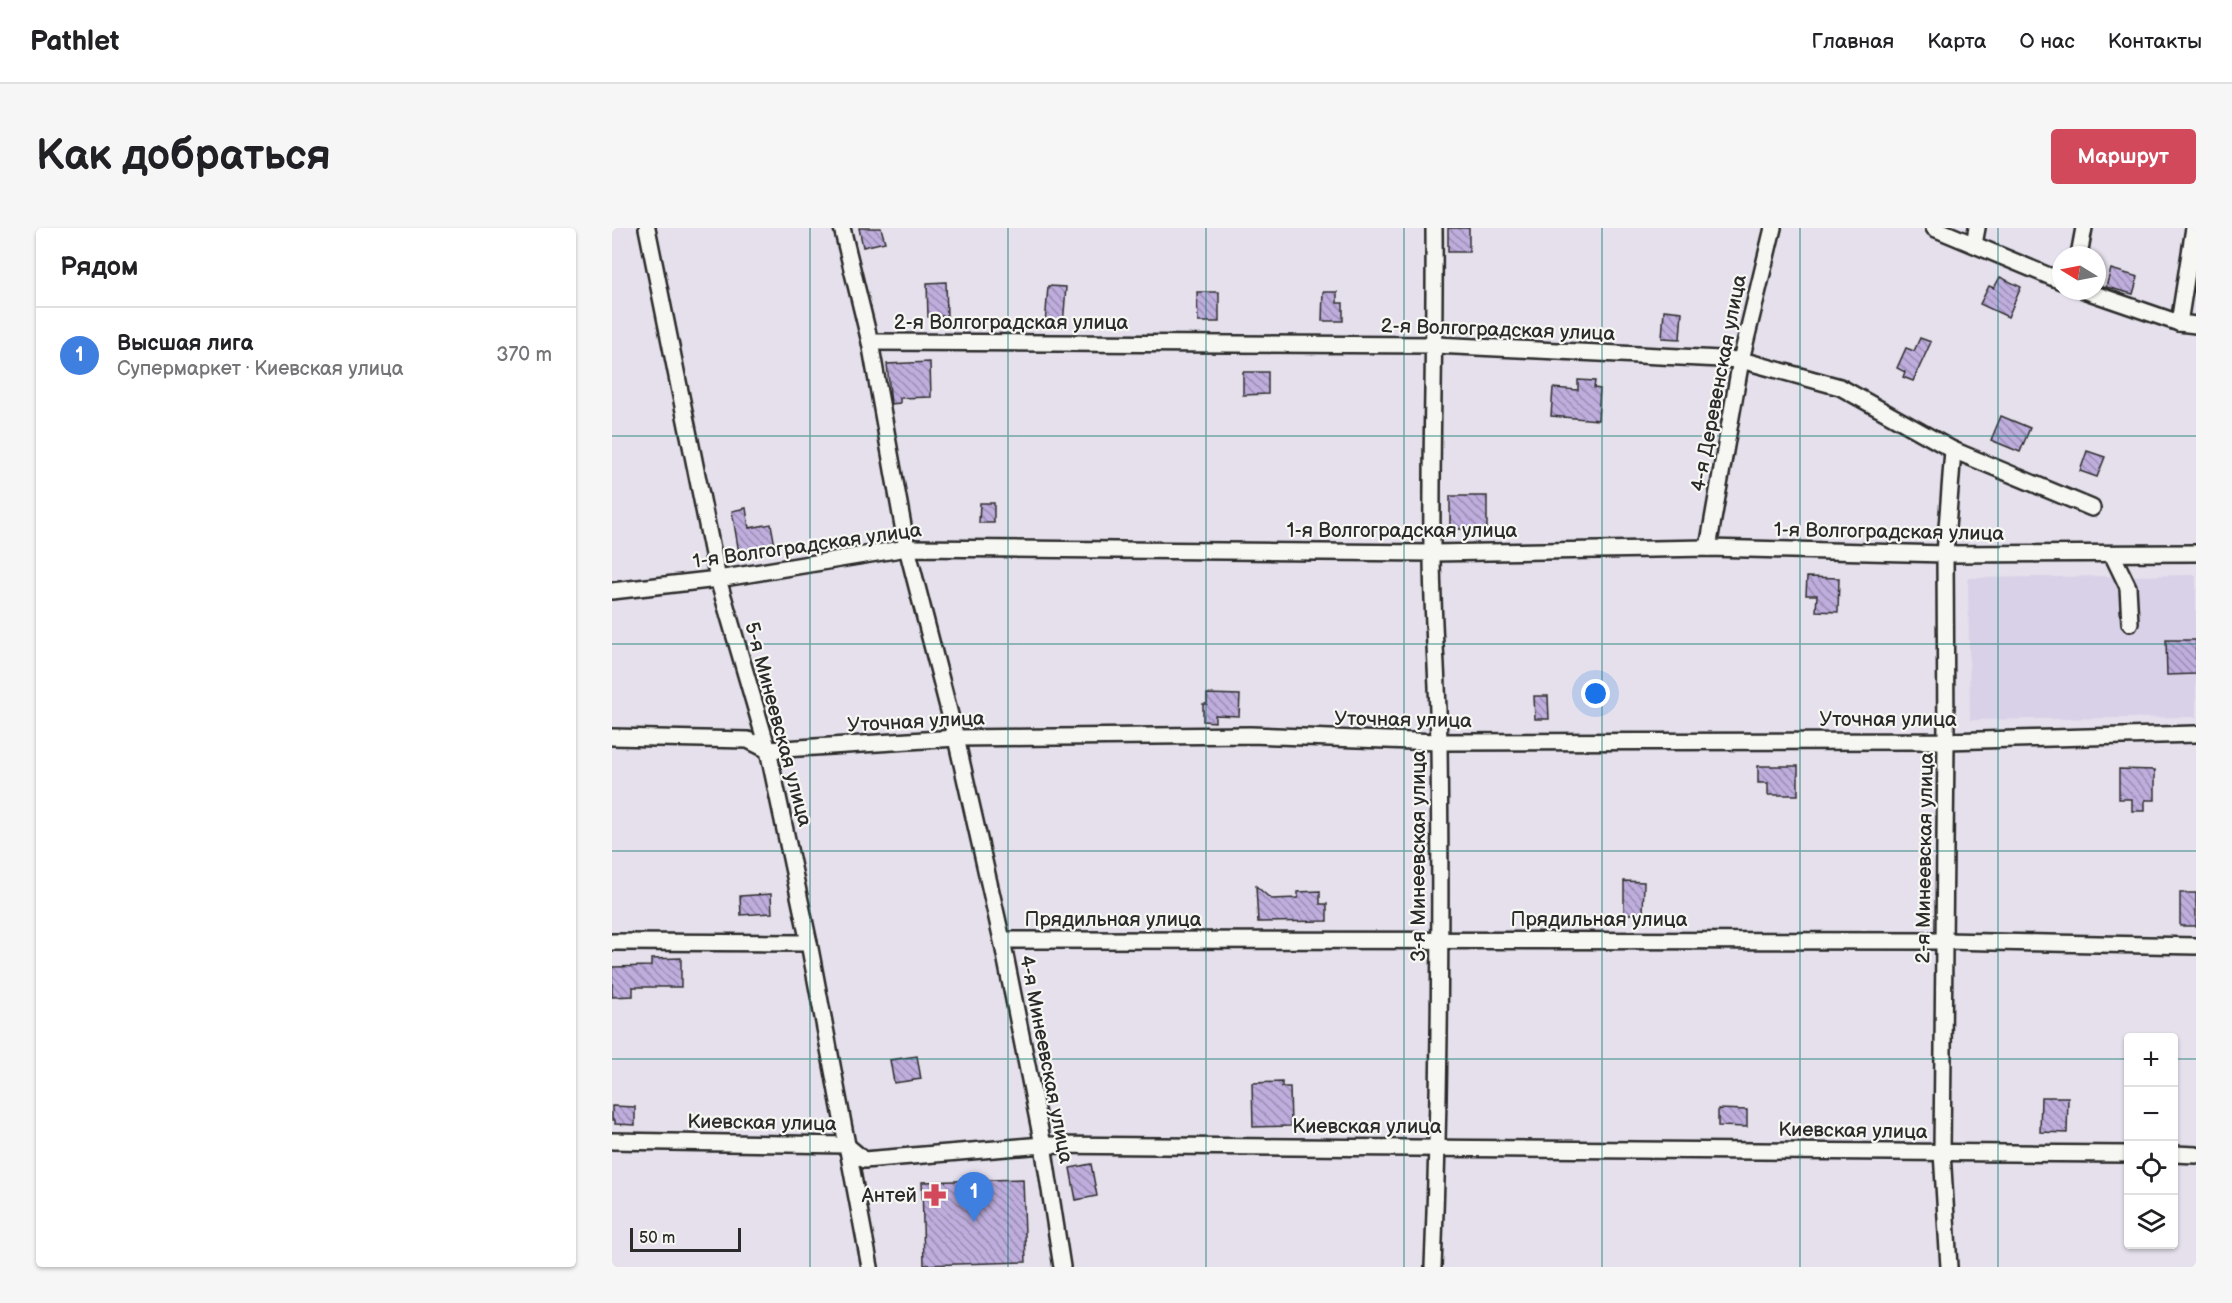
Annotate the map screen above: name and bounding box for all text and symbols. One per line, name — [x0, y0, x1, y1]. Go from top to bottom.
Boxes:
text: Pathlet — [30, 25, 119, 58]
text: Главная — [1811, 29, 1894, 54]
text: Карта — [1927, 29, 1986, 54]
text: О нас — [2019, 29, 2075, 54]
text: Контакты — [2108, 29, 2202, 54]
button: Маршрут — [2051, 129, 2196, 184]
text: Как добраться — [36, 131, 331, 182]
north arrow — [2052, 246, 2106, 300]
text: Рядом — [60, 252, 138, 283]
street label: 4-я Деревенская улица — [1686, 273, 1752, 494]
street label: 2-я Волгоградская улица — [894, 311, 1128, 335]
street label: 2-я Волгоградская улица — [1380, 314, 1616, 346]
text: Высшая лига — [117, 330, 253, 357]
text: 1 — [75, 343, 84, 367]
text: 370 m — [496, 343, 552, 367]
text: Супермаркет · Киевская улица — [117, 357, 404, 381]
street label: 1-я Волгоградская улица — [691, 518, 923, 574]
street label: 1-я Волгоградская улица — [1774, 518, 2005, 546]
street label: 1-я Волгоградская улица — [1287, 519, 1517, 543]
street label: 5-я Минеевская улица — [739, 619, 817, 829]
your location — [1581, 679, 1610, 708]
street label: Уточная улица — [847, 706, 986, 738]
street label: Уточная улица — [1334, 707, 1472, 733]
street label: Уточная улица — [1819, 708, 1957, 732]
street label: 3-я Минеевская улица — [1407, 750, 1431, 962]
street label: 2-я Минеевская улица — [1911, 752, 1939, 964]
street label: Прядильная улица — [1025, 908, 1202, 932]
street label: Прядильная улица — [1511, 908, 1688, 932]
street label: 4-я Минеевская улица — [1014, 953, 1078, 1166]
map controls — [2124, 1033, 2178, 1249]
button: + — [2124, 1033, 2178, 1087]
button: − — [2124, 1087, 2178, 1141]
street label: Киевская улица — [687, 1110, 837, 1136]
street label: Киевская улица — [1292, 1115, 1442, 1139]
street label: Киевская улица — [1778, 1118, 1928, 1144]
button: locate — [2124, 1141, 2178, 1195]
pin: 1 — [954, 1172, 994, 1222]
pharmacy icon: Антей — [922, 1182, 948, 1208]
place label: Антей — [861, 1184, 917, 1208]
button: layers — [2124, 1195, 2178, 1249]
scale bar — [630, 1225, 741, 1252]
text: 50 m — [639, 1229, 675, 1248]

